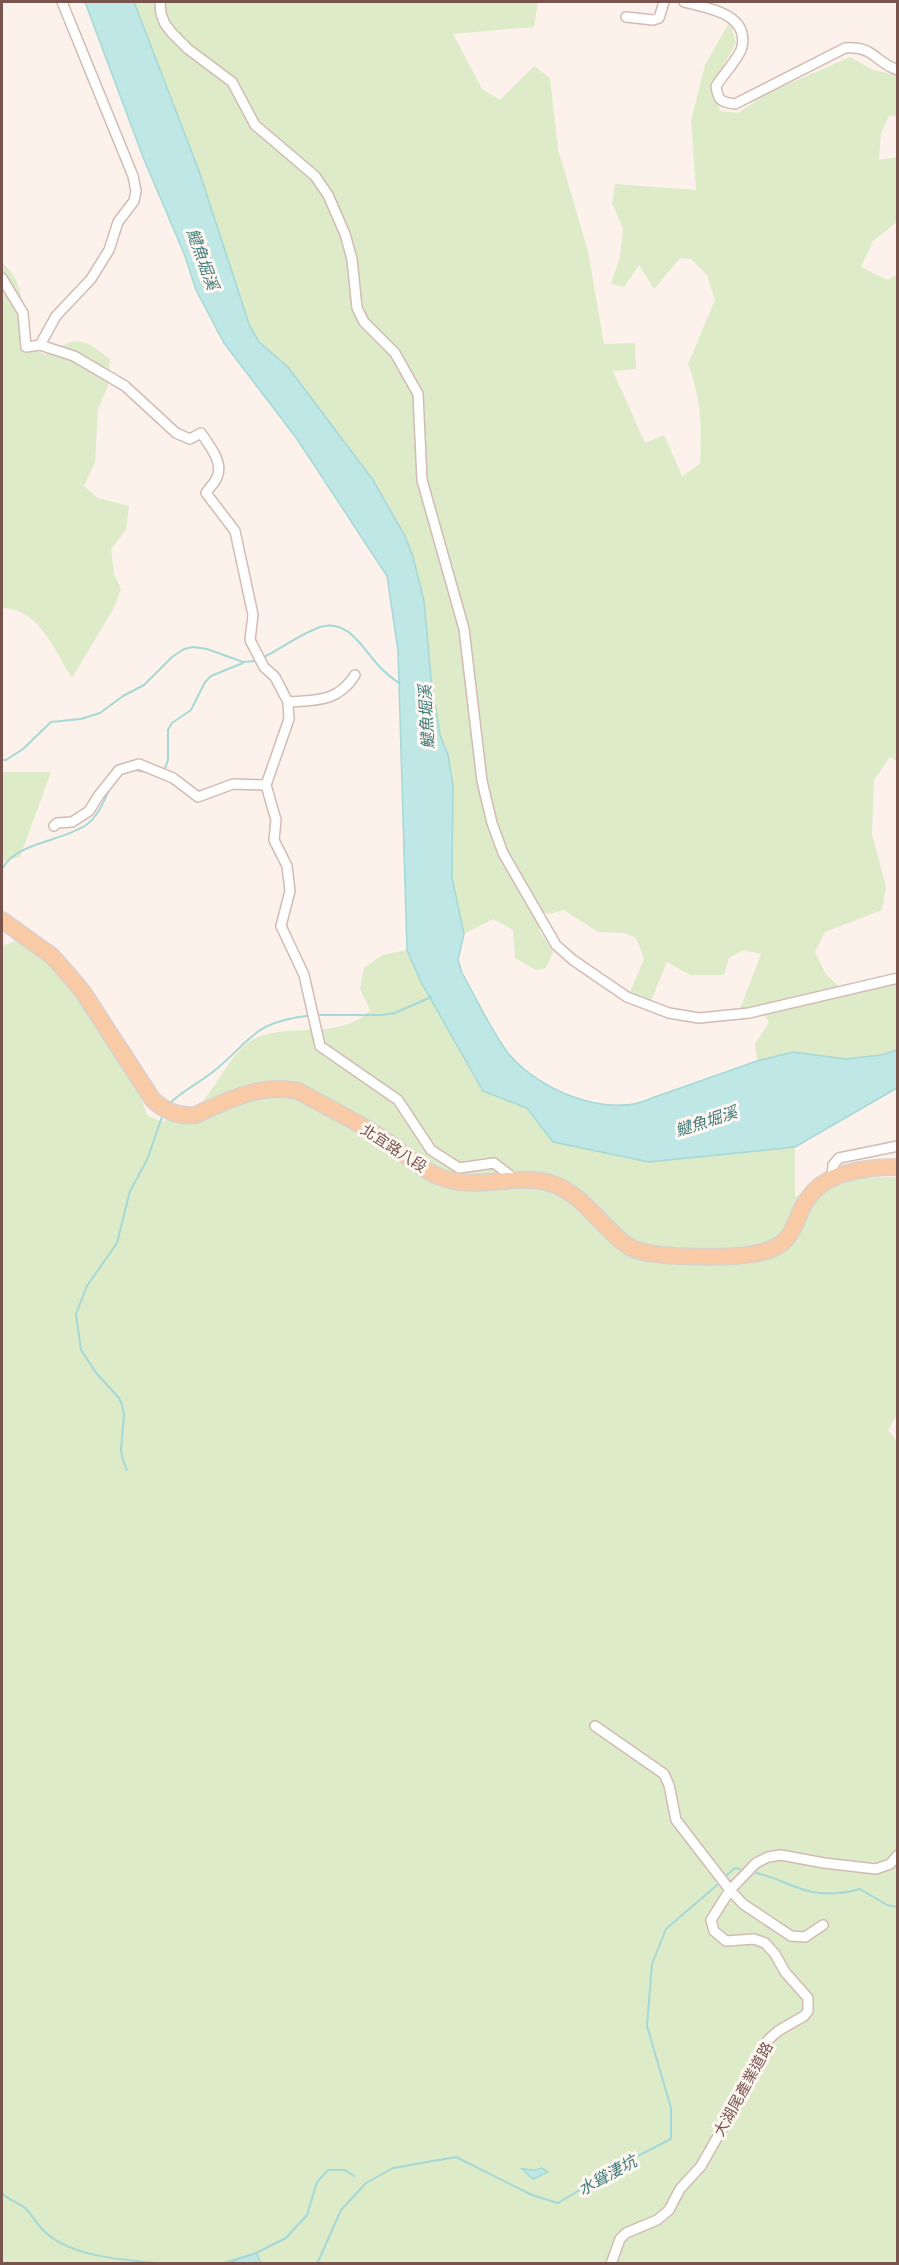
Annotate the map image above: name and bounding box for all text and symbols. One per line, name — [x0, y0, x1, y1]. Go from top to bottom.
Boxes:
water label: 𩻸魚堀溪 — [183, 226, 224, 294]
water label: 𩻸魚堀溪 — [414, 683, 438, 749]
water label: 𩻸魚堀溪 — [672, 1101, 741, 1140]
street label: 北宜路八段 — [357, 1120, 431, 1176]
street label: 大湖尾產業道路 — [709, 2038, 777, 2140]
water label: 水聳淒坑 — [574, 2150, 642, 2199]

